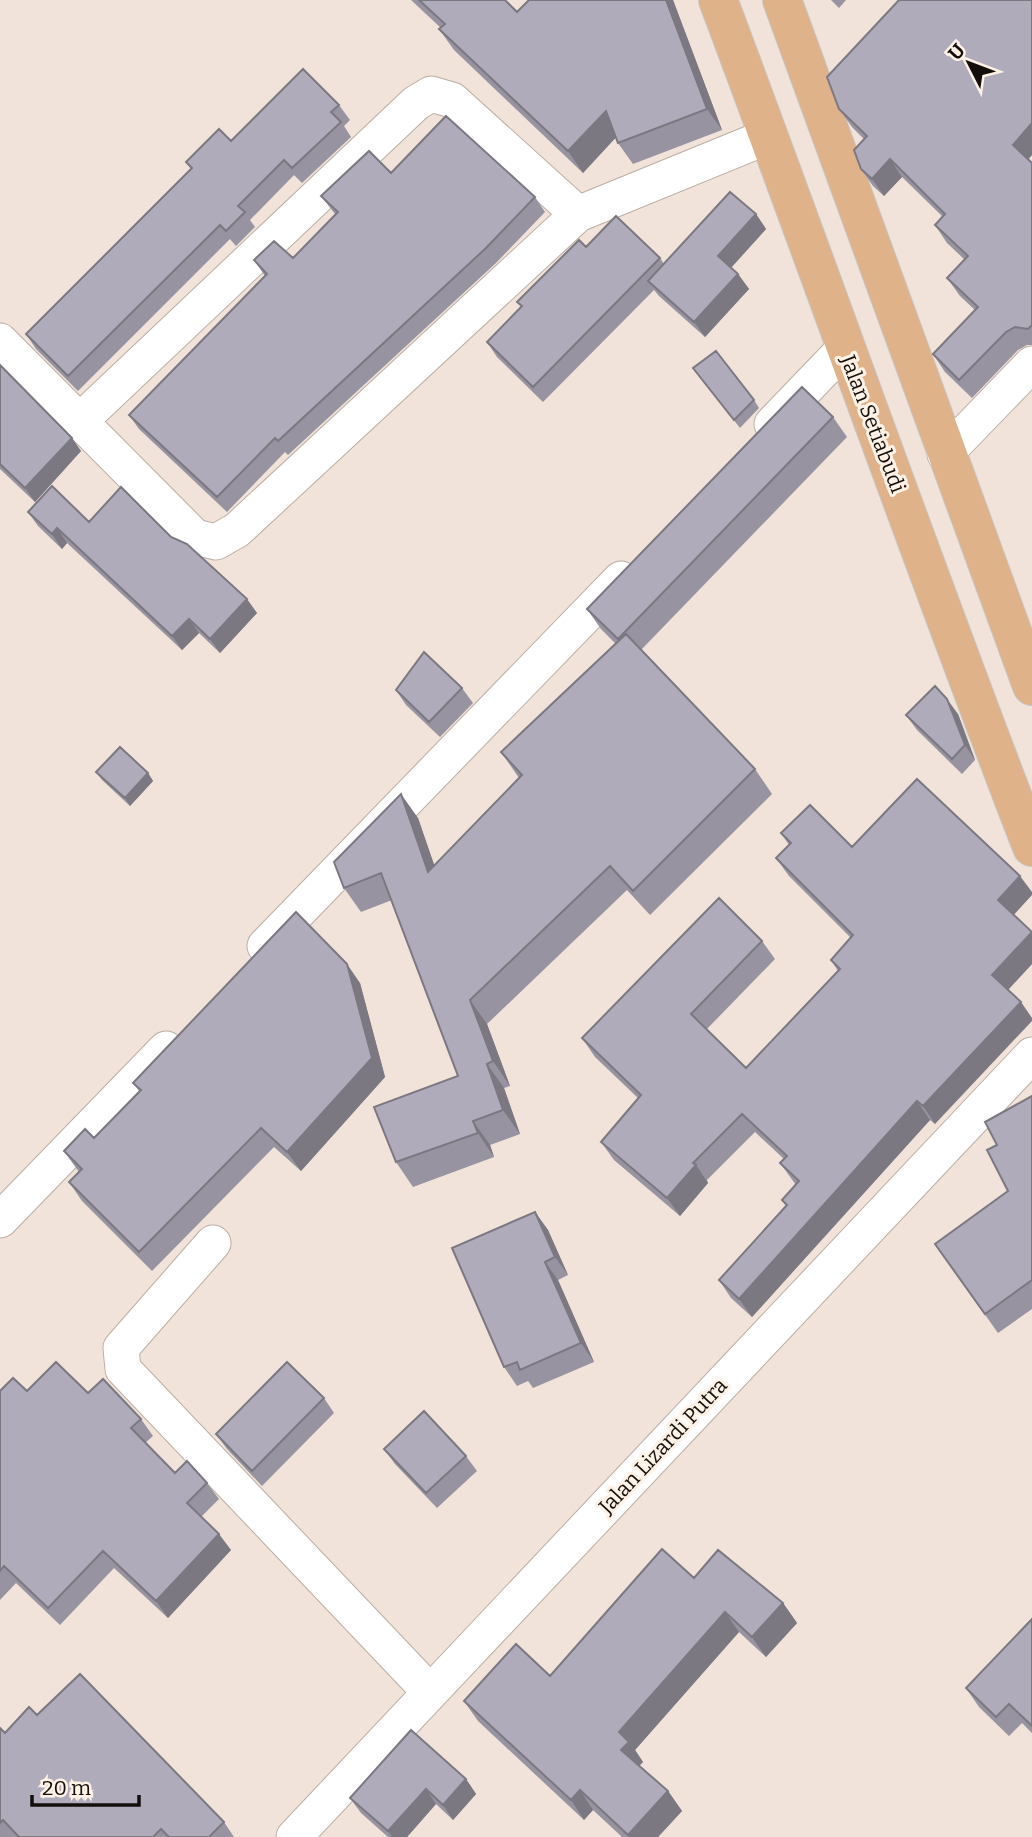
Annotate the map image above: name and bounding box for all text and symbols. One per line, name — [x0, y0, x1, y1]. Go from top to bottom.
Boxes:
north arrow — [934, 28, 1004, 98]
text: U — [943, 39, 970, 65]
street label: Jalan Setiabudi — [834, 350, 911, 497]
street label: Jalan Lizardi Putra — [593, 1372, 733, 1520]
scale bar — [32, 1764, 138, 1808]
text: 20 m — [42, 1775, 91, 1801]

